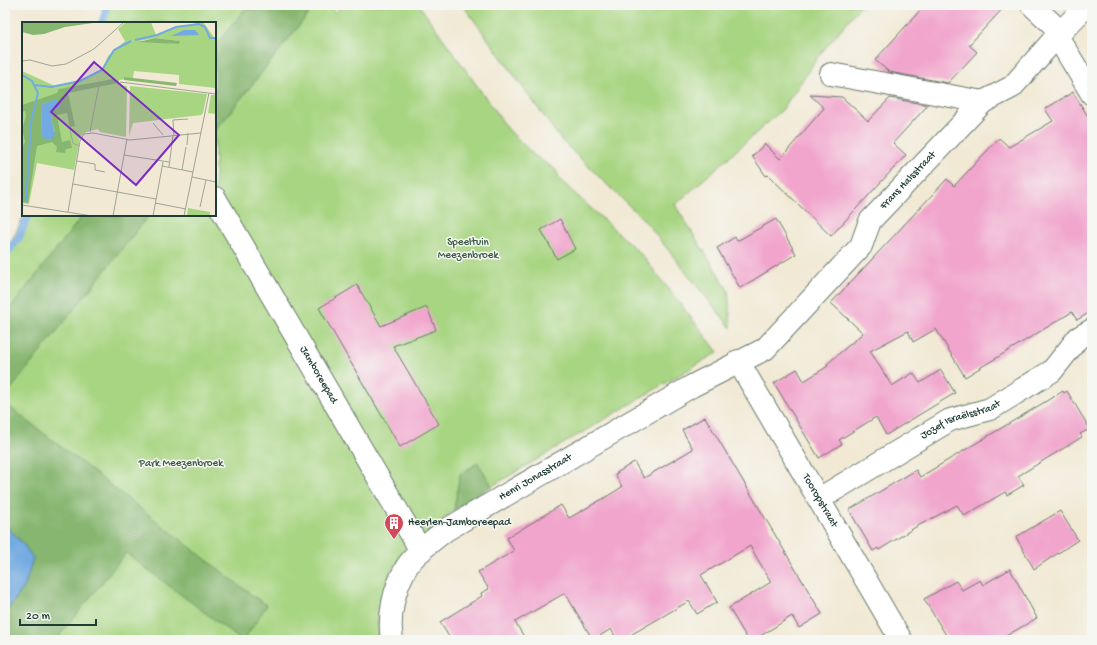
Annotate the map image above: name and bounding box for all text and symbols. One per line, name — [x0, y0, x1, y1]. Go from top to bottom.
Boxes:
inset map — [22, 22, 216, 216]
street label: Frans Halsstraat — [877, 148, 940, 213]
park label: Speeltuin Meezenbroek — [438, 237, 499, 262]
street label: Jamboreepad — [297, 344, 341, 407]
street label: Jozef Israëlsstraat — [919, 397, 1004, 442]
street label: Henri Jonasstraat — [497, 451, 575, 503]
park label: Park Meezenbroek — [138, 458, 224, 470]
street label: Tooropstraat — [799, 471, 841, 531]
building icon: Heerlen-Jamboreepad — [383, 512, 405, 540]
place label: Heerlen-Jamboreepad — [408, 517, 512, 529]
scale bar — [20, 601, 96, 627]
text: 20 m — [26, 610, 51, 624]

